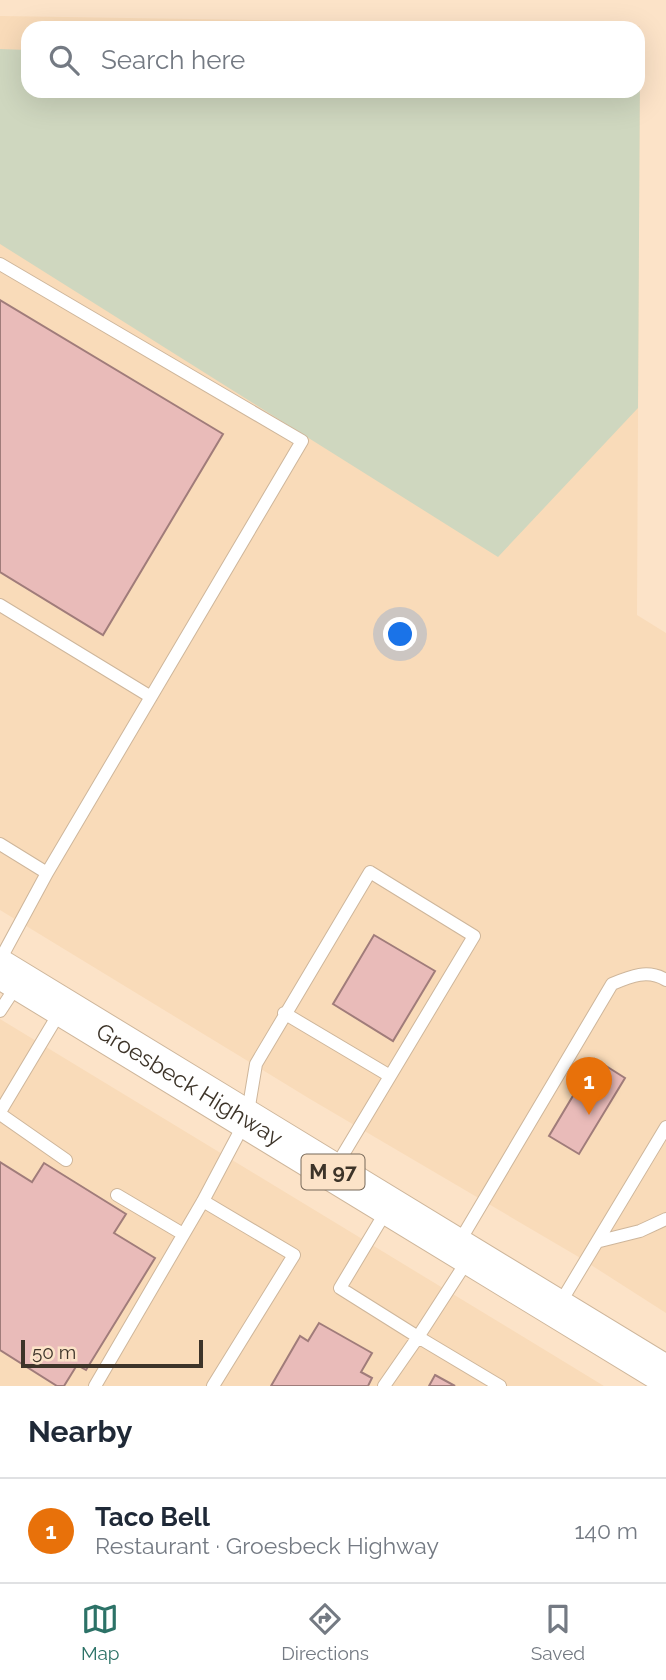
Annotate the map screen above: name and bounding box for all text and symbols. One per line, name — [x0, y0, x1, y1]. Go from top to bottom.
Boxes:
search box — [21, 21, 645, 98]
icon: search — [45, 41, 83, 79]
text: Search here — [101, 45, 245, 75]
your location — [383, 617, 417, 651]
street label: Groesbeck Highway — [92, 1017, 288, 1151]
pin: 1 — [566, 1057, 612, 1115]
road number: M 97 — [302, 1154, 364, 1190]
scale bar — [21, 1337, 203, 1369]
text: 50 m — [32, 1341, 76, 1363]
text: Nearby — [28, 1414, 132, 1449]
text: Taco Bell — [95, 1502, 210, 1532]
text: 1 — [45, 1517, 57, 1544]
text: 140 m — [575, 1517, 638, 1544]
text: Restaurant · Groesbeck Highway — [95, 1532, 439, 1559]
tab: Map — [81, 1600, 120, 1664]
tab: Directions — [281, 1600, 369, 1664]
tab: Saved — [531, 1600, 585, 1664]

